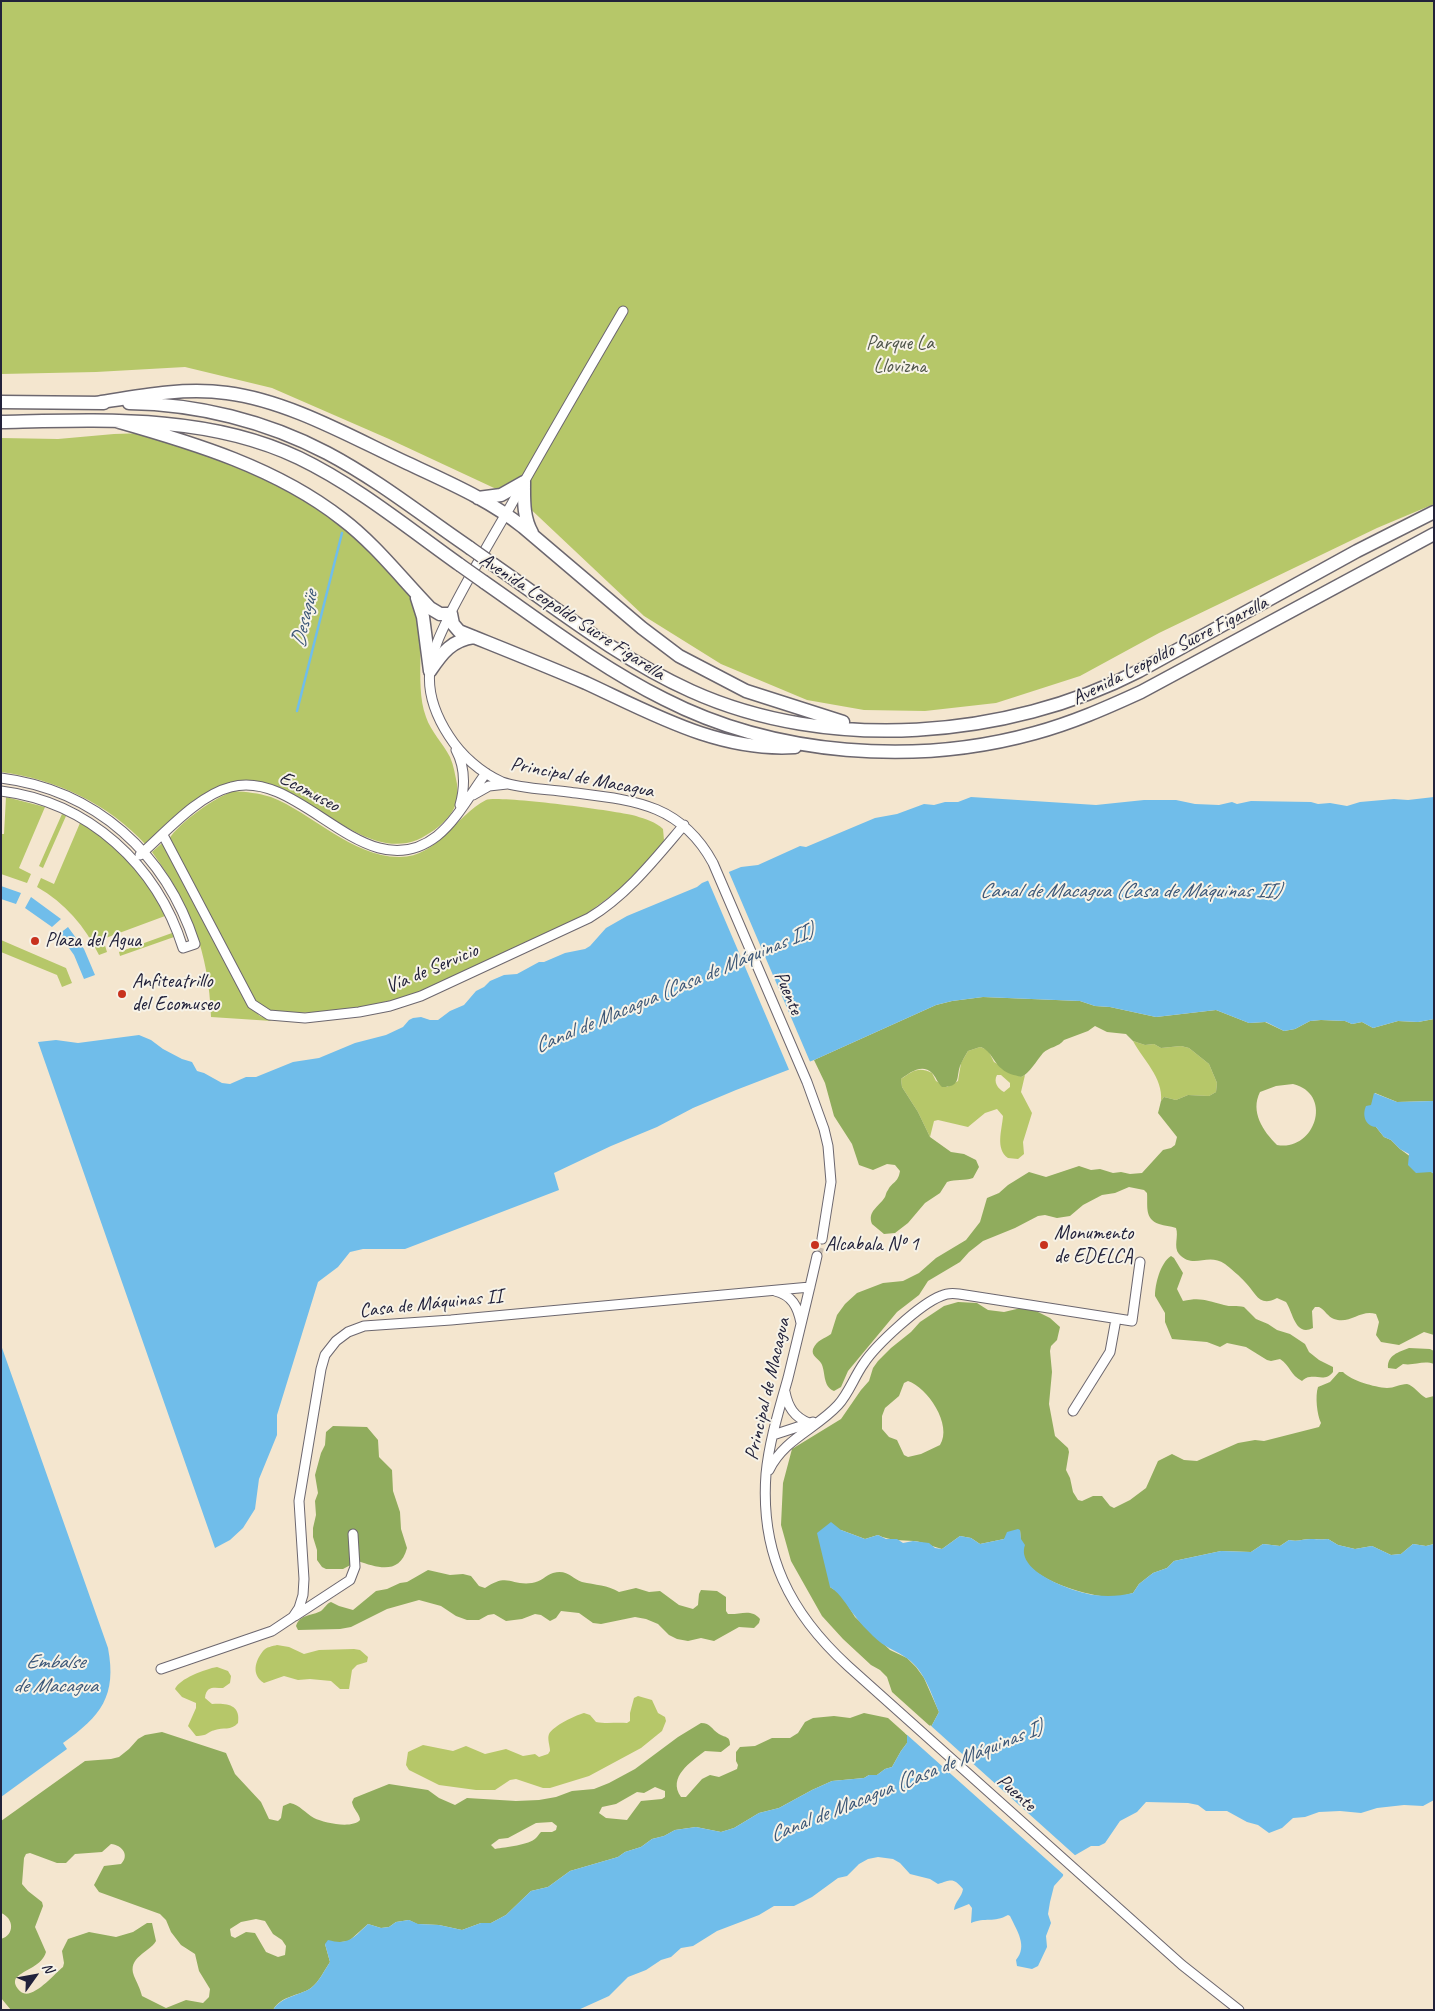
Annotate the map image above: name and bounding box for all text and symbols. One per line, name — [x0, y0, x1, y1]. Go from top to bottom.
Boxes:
park label: Parque La Llovizna — [866, 332, 934, 379]
street label: Avenida Leopoldo Sucre Figarella — [475, 548, 669, 686]
water label: Desagüe — [286, 588, 324, 650]
street label: Avenida Leopoldo Sucre Figarella — [1068, 591, 1272, 711]
street label: Principal de Macagua — [508, 752, 656, 804]
street label: Ecomuseo — [275, 766, 343, 818]
water label: Canal de Macagua (Casa de Máquinas II) — [980, 878, 1280, 904]
water label: Canal de Macagua (Casa de Máquinas II) — [531, 919, 817, 1059]
place label: Plaza del Agua — [45, 929, 141, 953]
marker: Plaza del Agua — [29, 935, 41, 947]
street label: Vía de Servicio — [382, 939, 482, 999]
street label: Puente — [768, 968, 808, 1018]
place label: Anfiteatrillo del Ecomuseo — [132, 970, 219, 1017]
marker: Anfiteatrillo del Ecomuseo — [116, 988, 128, 1000]
place label: Monumento de EDELCA — [1054, 1222, 1133, 1269]
place label: Alcabala Nº 1 — [825, 1233, 919, 1257]
marker: Alcabala Nº 1 — [809, 1239, 821, 1251]
marker: Monumento de EDELCA — [1038, 1239, 1050, 1251]
street label: Casa de Máquinas II — [358, 1285, 504, 1323]
street label: Principal de Macagua — [740, 1316, 796, 1462]
water label: Embalse de Macagua — [13, 1649, 97, 1699]
water label: Canal de Macagua (Casa de Máquinas I) — [766, 1716, 1046, 1848]
street label: Puente — [991, 1769, 1041, 1817]
north arrow — [10, 1951, 60, 2001]
text: N — [39, 1960, 58, 1976]

